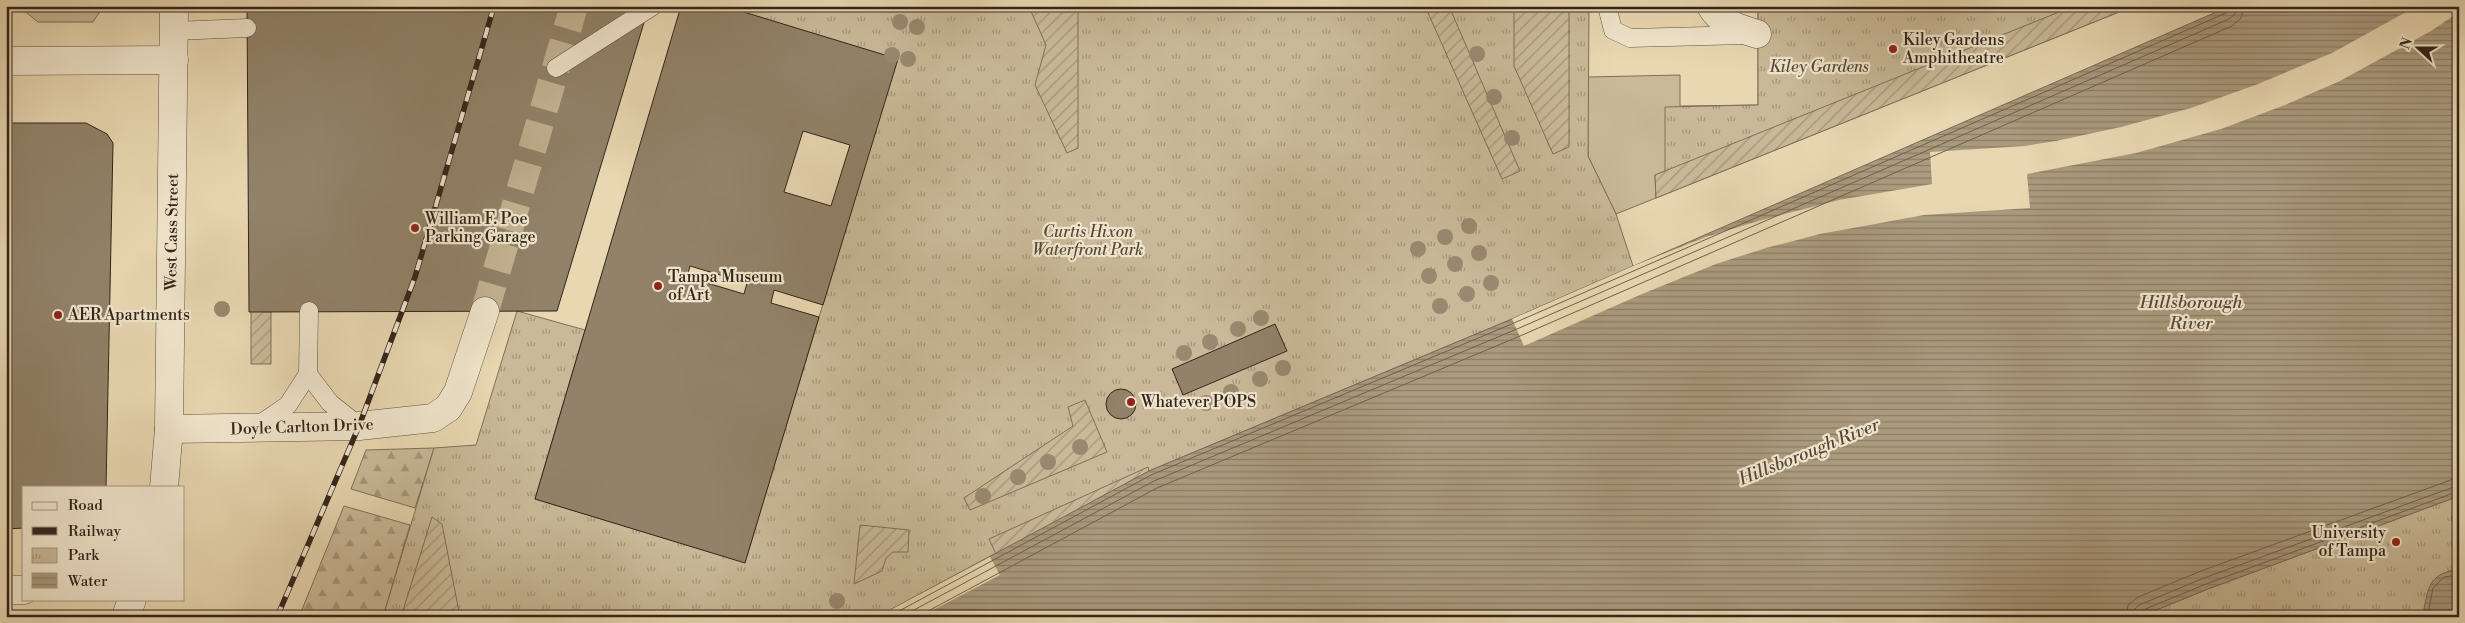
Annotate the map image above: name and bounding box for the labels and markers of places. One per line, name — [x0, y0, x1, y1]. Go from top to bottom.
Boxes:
place label: Kiley Gardens Amphitheatre — [1902, 30, 2004, 68]
marker: Kiley Gardens Amphitheatre — [1887, 43, 1899, 55]
place label: William F. Poe Parking Garage — [424, 209, 536, 247]
marker: William F. Poe Parking Garage — [409, 222, 421, 234]
place label: Tampa Museum of Art — [668, 267, 783, 305]
marker: Tampa Museum of Art — [652, 280, 664, 292]
place label: AER Apartments — [67, 305, 190, 325]
marker: AER Apartments — [52, 309, 64, 321]
place label: Whatever POPS — [1140, 392, 1256, 412]
marker: Whatever POPS — [1125, 396, 1137, 408]
place label: University of Tampa — [2312, 523, 2387, 561]
marker: University of Tampa — [2390, 536, 2402, 548]

